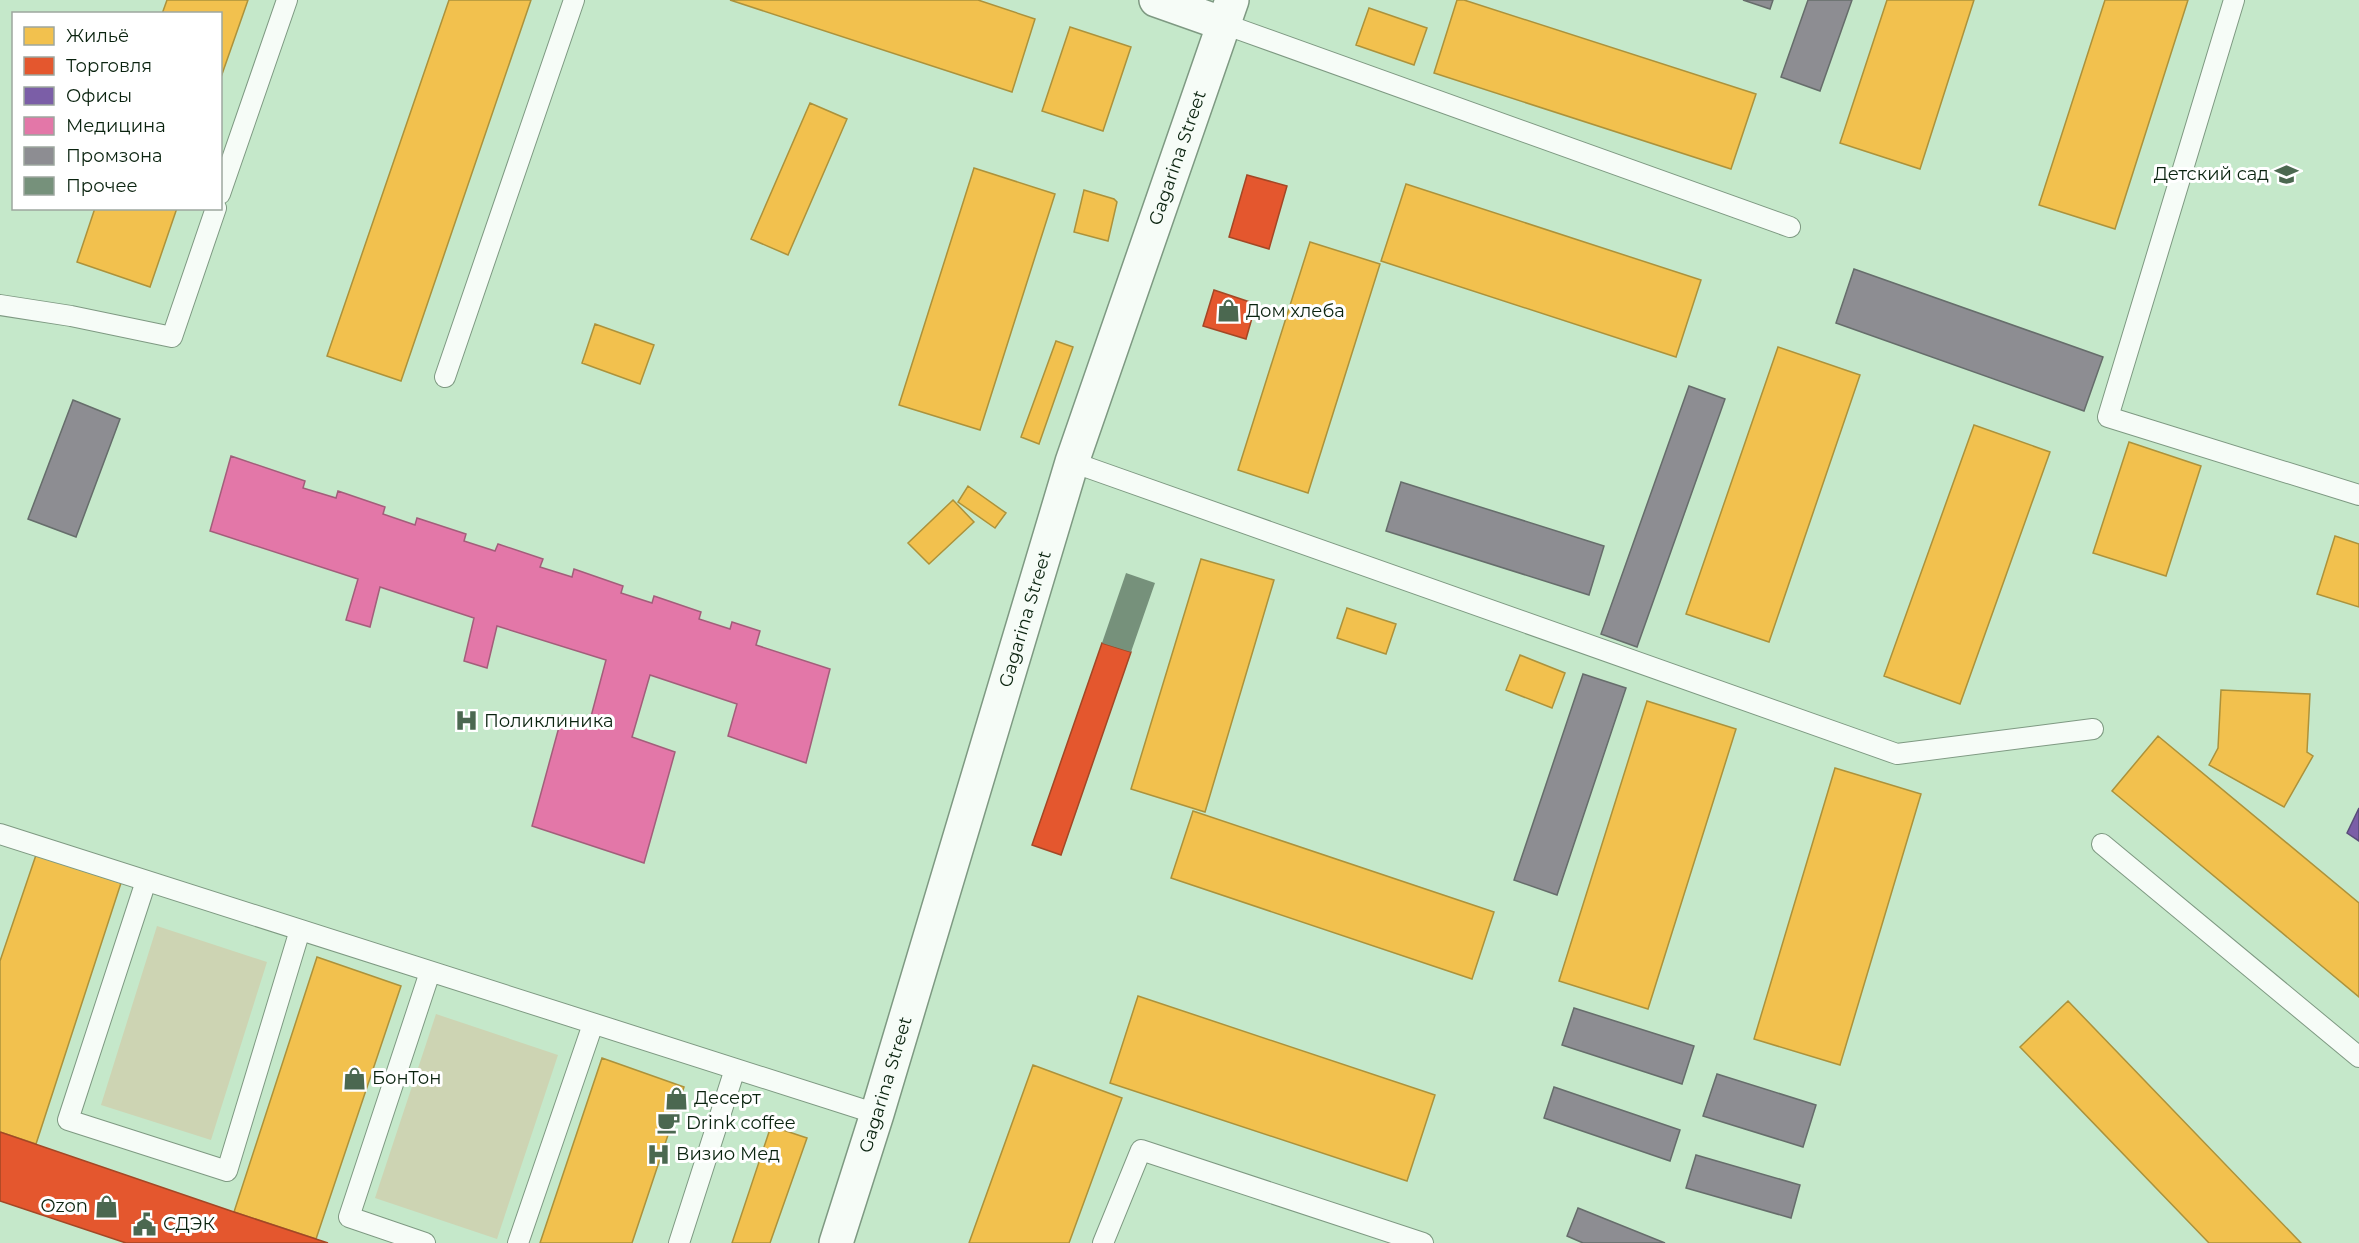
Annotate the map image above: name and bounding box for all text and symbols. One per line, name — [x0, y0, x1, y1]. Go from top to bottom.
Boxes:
legend — [12, 12, 222, 210]
text: Жильё — [66, 25, 129, 47]
text: Торговля — [66, 55, 152, 77]
text: Офисы — [66, 85, 132, 107]
street label: Gagarina Street — [1144, 87, 1211, 228]
text: Медицина — [66, 115, 166, 137]
text: Промзона — [66, 145, 163, 167]
school or university icon: Детский сад — [2274, 161, 2300, 187]
place label: Детский сад — [2154, 163, 2269, 185]
text: Прочее — [66, 175, 138, 197]
shop icon: Дом хлеба — [1215, 298, 1241, 324]
place label: Дом хлеба — [1246, 300, 1345, 322]
street label: Gagarina Street — [994, 548, 1056, 690]
hospital icon: Поликлиника — [453, 708, 479, 734]
place label: Поликлиника — [484, 710, 614, 732]
street label: Gagarina Street — [854, 1014, 917, 1156]
shop icon: БонТон — [341, 1065, 367, 1091]
place label: БонТон — [372, 1067, 441, 1089]
shop icon: Десерт — [663, 1085, 689, 1111]
place label: Десерт — [694, 1087, 761, 1109]
cafe icon: Drink coffee — [655, 1110, 681, 1136]
place label: Drink coffee — [686, 1112, 796, 1134]
hospital icon: Визио Мед — [645, 1141, 671, 1167]
place label: Визио Мед — [676, 1143, 780, 1165]
shop icon: Ozon — [93, 1193, 119, 1219]
place label: Ozon — [40, 1195, 88, 1217]
public building icon: СДЭК — [132, 1211, 158, 1237]
place label: СДЭК — [163, 1213, 216, 1235]

